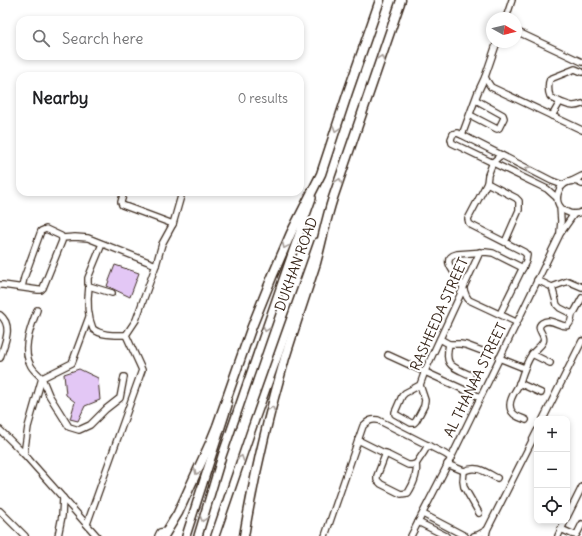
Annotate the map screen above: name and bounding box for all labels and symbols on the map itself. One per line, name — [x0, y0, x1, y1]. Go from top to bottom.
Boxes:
north arrow — [486, 12, 522, 48]
one-way arrow — [376, 55, 385, 62]
one-way arrow — [332, 125, 341, 132]
one-way arrow — [524, 166, 532, 174]
one-way arrow — [334, 178, 343, 185]
street label: DUKHAN ROAD — [271, 214, 321, 313]
one-way arrow — [282, 243, 290, 250]
street label: RASHEEDA STREET — [406, 255, 472, 373]
street label: AL THANAA STREET — [440, 320, 510, 440]
one-way arrow — [262, 326, 271, 333]
one-way arrow — [267, 406, 276, 413]
one-way arrow — [237, 455, 245, 462]
one-way arrow — [194, 467, 202, 475]
one-way arrow — [199, 515, 208, 522]

